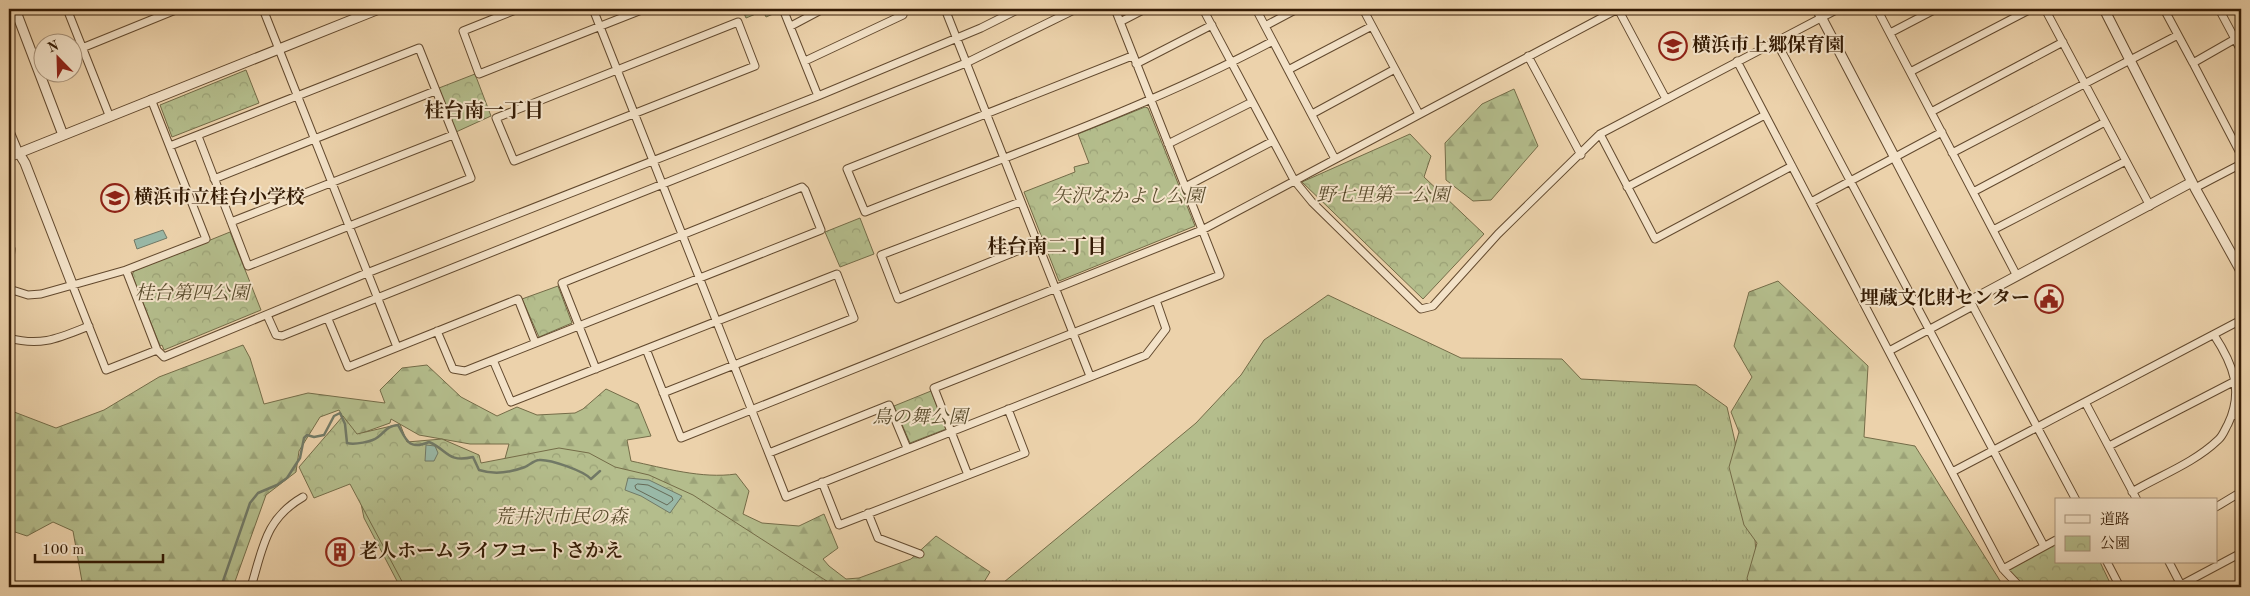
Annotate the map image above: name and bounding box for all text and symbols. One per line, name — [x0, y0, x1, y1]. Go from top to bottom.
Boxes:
school or university icon: 横浜市上郷保育園 — [1658, 31, 1688, 61]
north arrow — [32, 32, 82, 82]
place label: 横浜市上郷保育園 — [1692, 34, 1844, 56]
text: N — [46, 38, 61, 55]
district label: 桂台南一丁目 — [424, 99, 544, 122]
school or university icon: 横浜市立桂台小学校 — [100, 183, 130, 213]
park label: 野七里第一公園 — [1316, 185, 1452, 206]
place label: 横浜市立桂台小学校 — [134, 186, 305, 208]
park label: 矢沢なかよし公園 — [1052, 186, 1207, 207]
district label: 桂台南二丁目 — [987, 235, 1107, 258]
park label: 桂台第四公園 — [135, 282, 252, 304]
public building icon: 埋蔵文化財センター — [2034, 284, 2064, 314]
place label: 埋蔵文化財センター — [1860, 287, 2030, 309]
park label: 鳥の舞公園 — [872, 406, 970, 428]
legend — [2055, 498, 2218, 564]
park label: 荒井沢市民の森 — [494, 507, 629, 528]
text: 道路 — [2100, 511, 2130, 528]
scale bar — [35, 531, 162, 563]
text: 公園 — [2100, 535, 2130, 552]
building icon: 老人ホームライフコートさかえ — [325, 537, 355, 567]
place label: 老人ホームライフコートさかえ — [359, 540, 623, 562]
text: 100 m — [42, 543, 84, 558]

